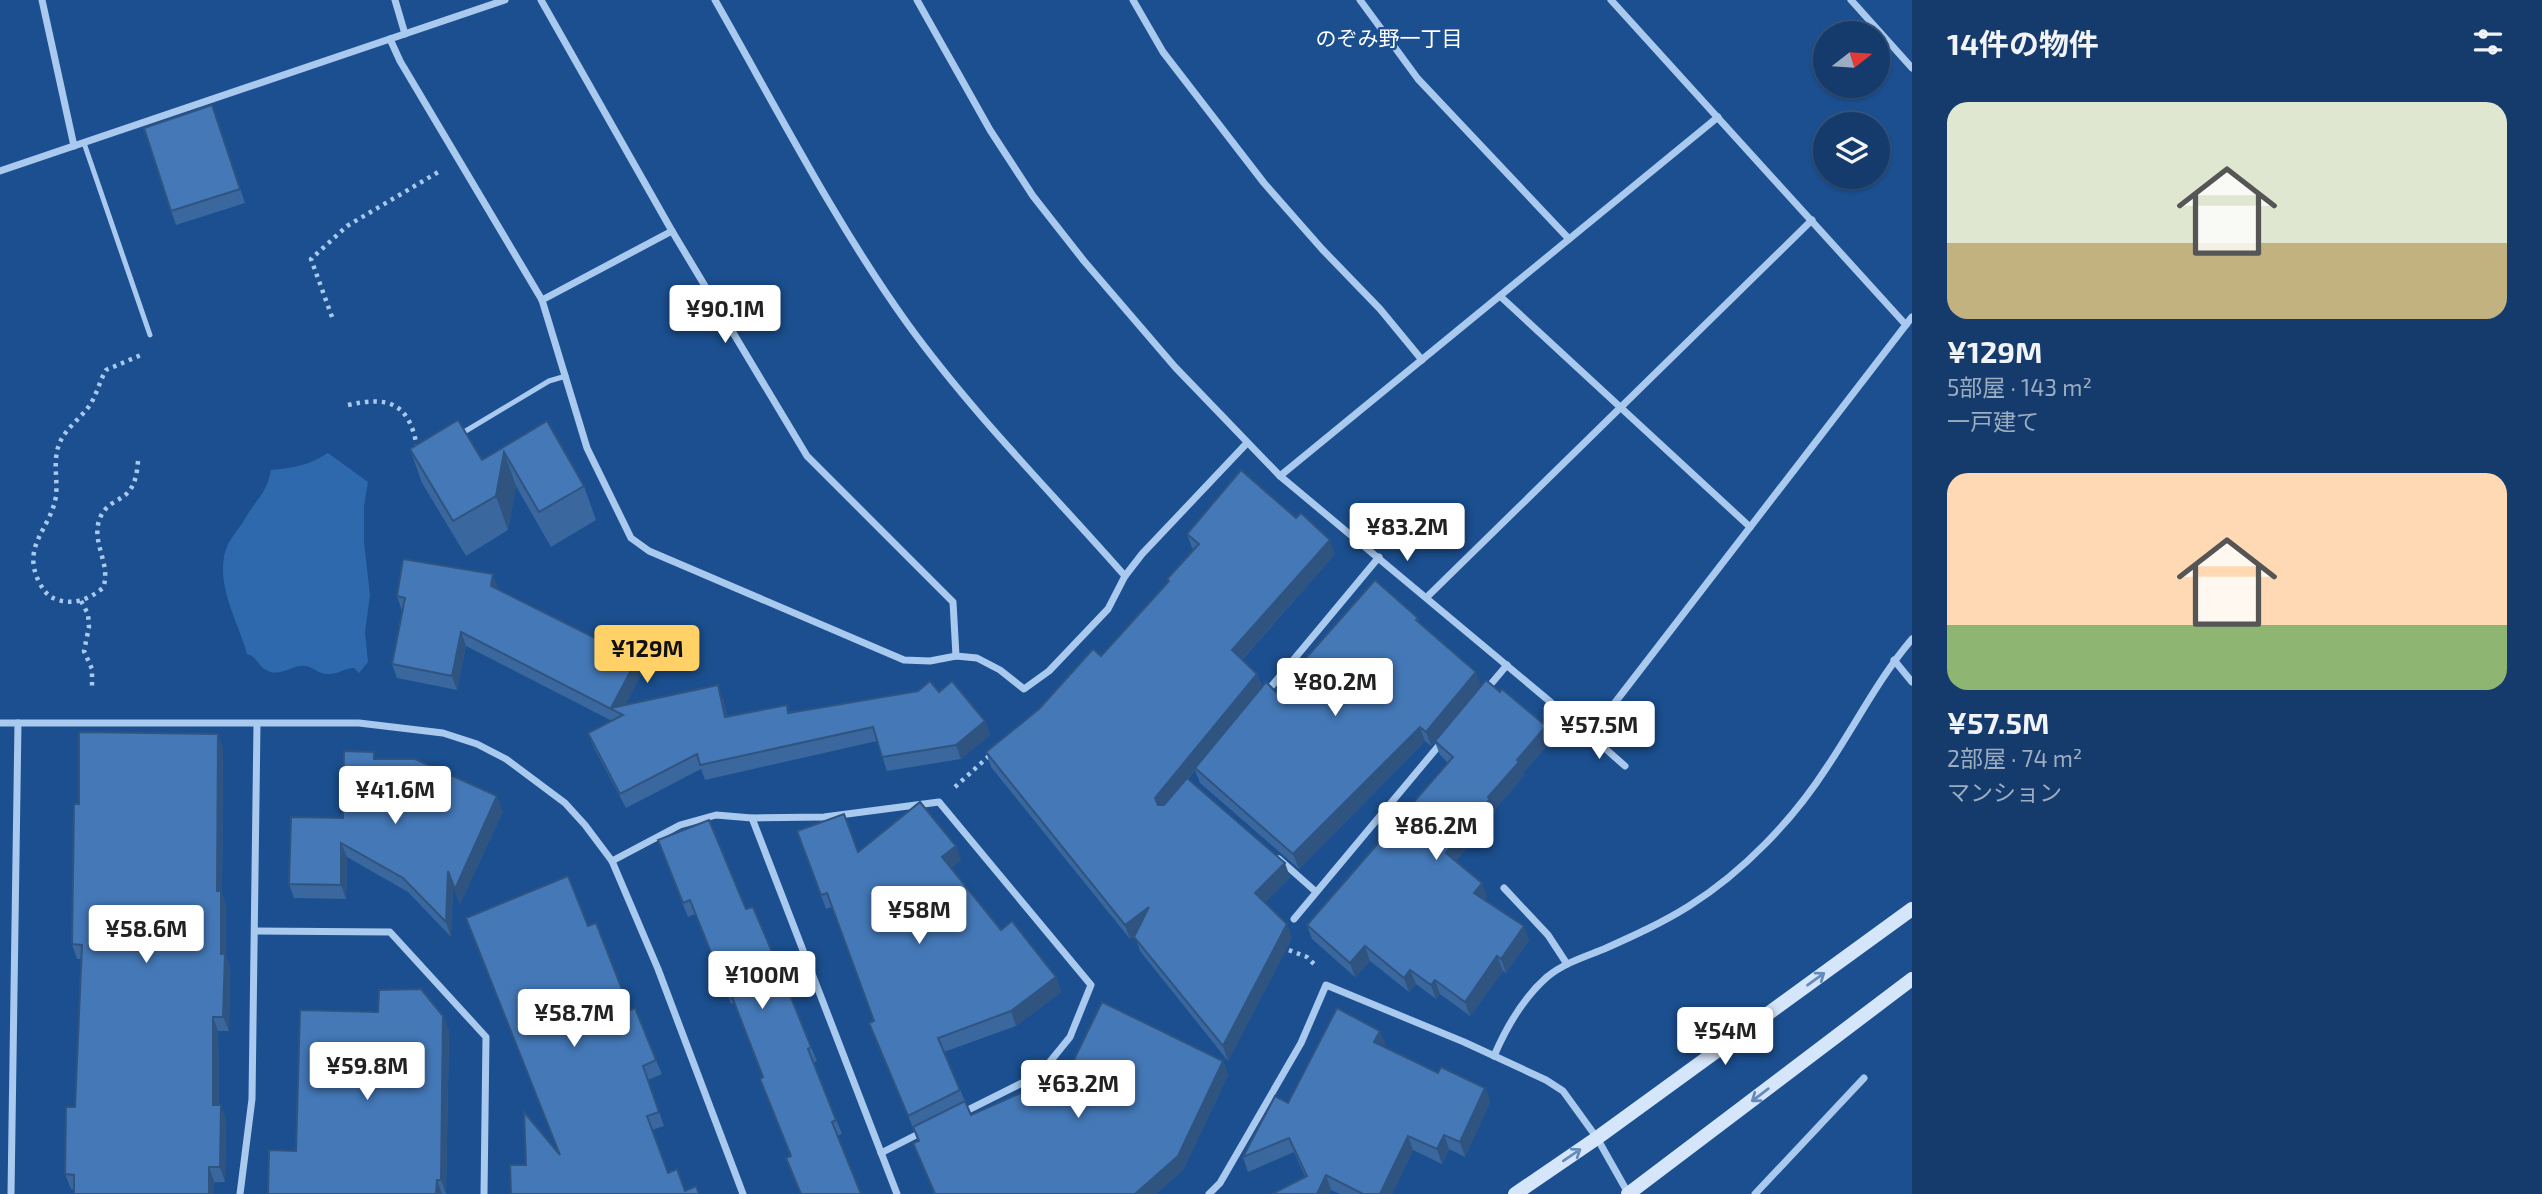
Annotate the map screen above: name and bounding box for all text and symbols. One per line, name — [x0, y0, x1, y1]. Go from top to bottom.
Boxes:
north arrow — [1813, 21, 1890, 98]
map controls — [1813, 21, 1890, 189]
icon: filters — [2469, 23, 2507, 61]
district label: のぞみ野一丁目 — [1316, 25, 1463, 50]
text: 14件の物件 — [1947, 25, 2099, 61]
button: layers — [1813, 112, 1890, 189]
icon: home — [2164, 148, 2290, 274]
pin: ¥90.1M — [668, 286, 782, 345]
text: ¥90.1M — [686, 294, 764, 322]
text: ¥129M — [1947, 333, 2042, 369]
text: 5部屋 · 143 m² — [1947, 373, 2092, 401]
text: 一戸建て — [1947, 407, 2039, 435]
pin: ¥83.2M — [1350, 504, 1464, 563]
text: ¥83.2M — [1366, 512, 1448, 540]
icon: home — [2164, 519, 2290, 645]
pin: ¥129M — [598, 626, 696, 685]
text: ¥129M — [610, 634, 684, 662]
pin: ¥80.2M — [1278, 658, 1392, 718]
text: ¥80.2M — [1293, 667, 1377, 695]
pin: ¥57.5M — [1542, 702, 1656, 761]
text: ¥57.5M — [1947, 704, 2049, 740]
text: ¥57.5M — [1560, 710, 1638, 738]
text: 2部屋 · 74 m² — [1947, 744, 2082, 772]
pin: ¥41.6M — [338, 766, 452, 826]
text: ¥41.6M — [355, 775, 435, 803]
text: マンション — [1947, 778, 2062, 806]
pin: ¥86.2M — [1379, 802, 1493, 862]
text: ¥86.2M — [1394, 811, 1478, 839]
pin: ¥58M — [878, 886, 960, 946]
text: ¥58M — [887, 895, 951, 923]
pin: ¥58.6M — [89, 906, 203, 965]
text: ¥58.6M — [105, 914, 187, 942]
pin: ¥100M — [713, 951, 811, 1011]
text: ¥100M — [724, 960, 800, 988]
one-way arrow — [1806, 972, 1825, 987]
pin: ¥58.7M — [517, 990, 631, 1049]
text: ¥58.7M — [534, 998, 614, 1026]
pin: ¥54M — [1684, 1007, 1766, 1067]
text: ¥54M — [1693, 1016, 1757, 1044]
pin: ¥59.8M — [310, 1042, 424, 1102]
text: ¥59.8M — [326, 1051, 408, 1079]
pin: ¥63.2M — [1021, 1060, 1135, 1120]
text: ¥63.2M — [1037, 1069, 1119, 1097]
one-way arrow — [1751, 1087, 1770, 1102]
one-way arrow — [1562, 1148, 1581, 1163]

